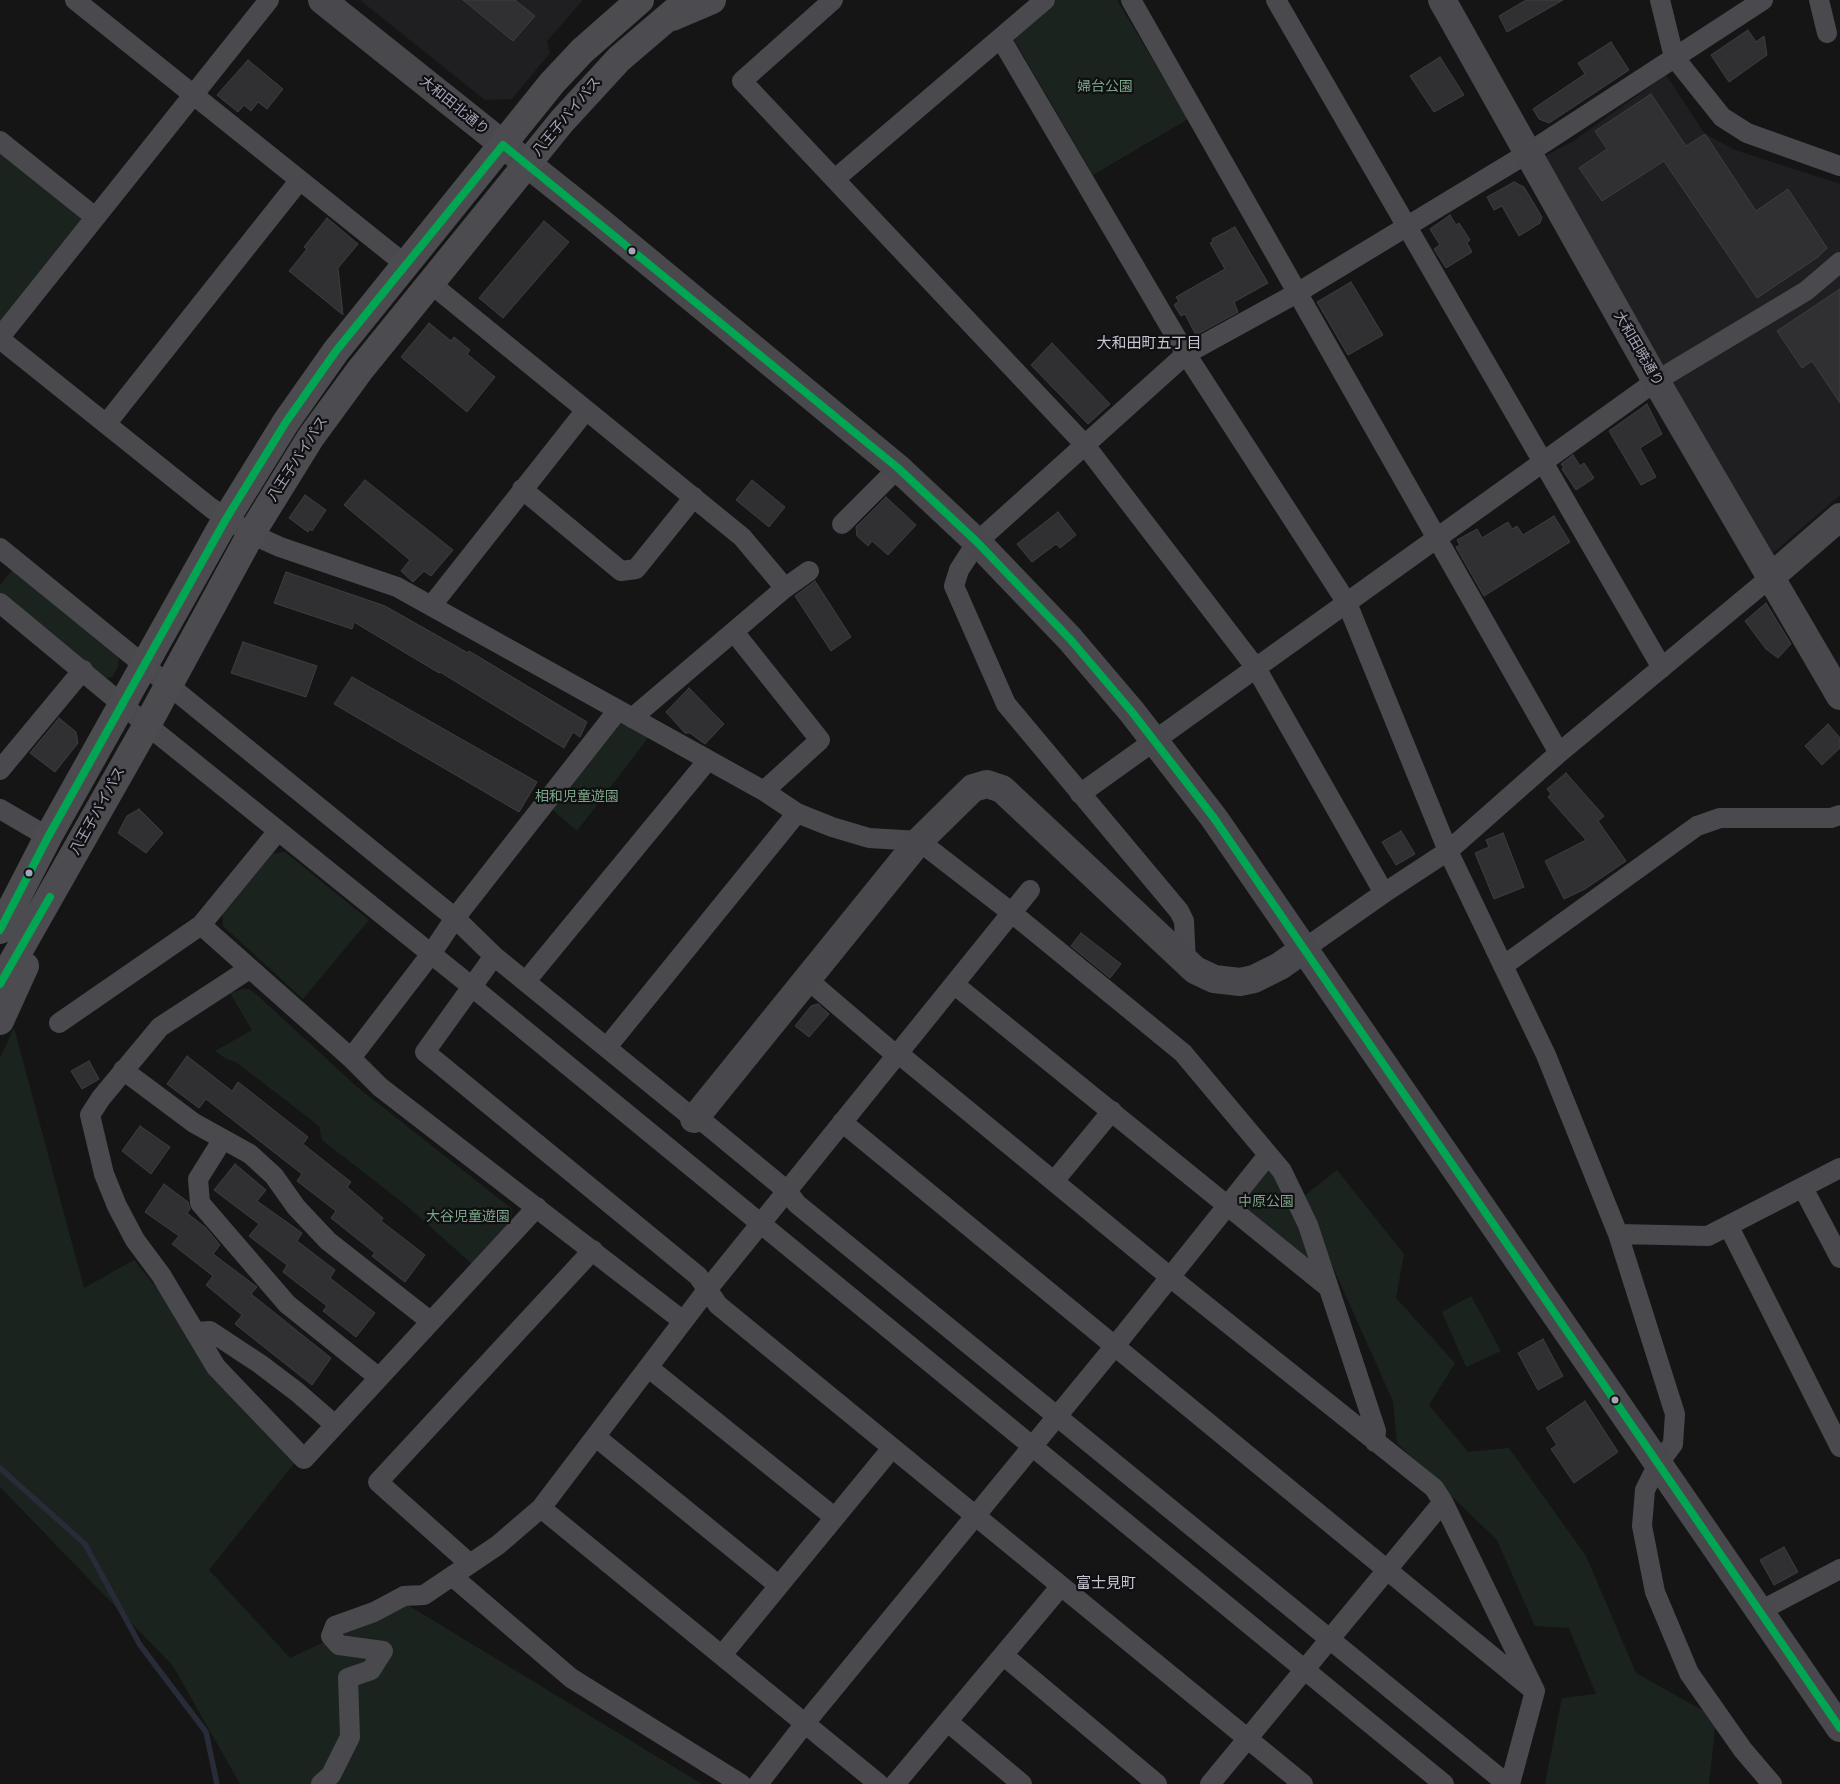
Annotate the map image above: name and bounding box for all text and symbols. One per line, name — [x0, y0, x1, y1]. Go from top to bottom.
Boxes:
street label: 大和田北通り — [416, 73, 492, 139]
street label: 八王子バイパス — [529, 74, 605, 160]
park label: 婦台公園 — [1077, 79, 1133, 95]
unlabelled marker — [627, 246, 637, 256]
street label: 大和田暁通り — [1610, 308, 1666, 390]
district label: 大和田町五丁目 — [1097, 335, 1201, 353]
street label: 八王子バイパス — [264, 413, 332, 505]
street label: 八王子バイパス — [67, 764, 129, 858]
park label: 相和児童遊園 — [535, 789, 619, 805]
unlabelled marker — [24, 868, 34, 878]
park label: 中原公園 — [1238, 1194, 1294, 1210]
park label: 大谷児童遊園 — [426, 1209, 510, 1225]
unlabelled marker — [1610, 1395, 1620, 1405]
district label: 富士見町 — [1076, 1575, 1136, 1593]

